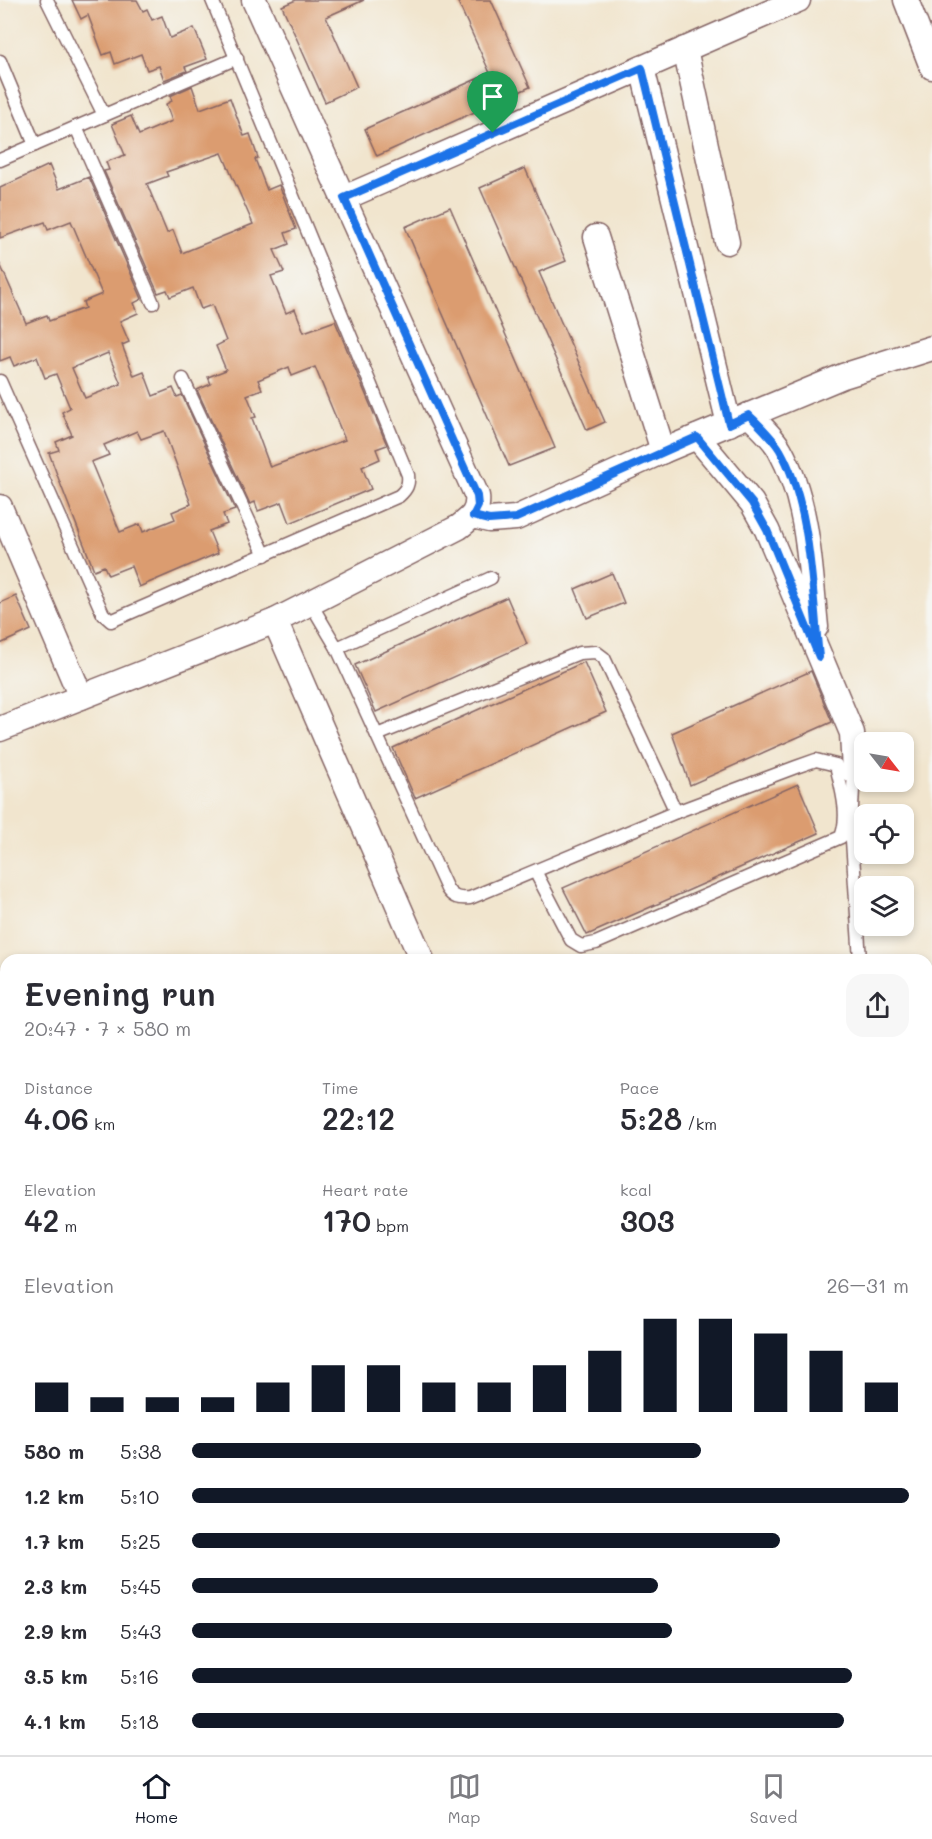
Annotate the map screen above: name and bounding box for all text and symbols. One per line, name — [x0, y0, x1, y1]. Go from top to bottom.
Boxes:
pin — [467, 71, 518, 133]
icon: arrive — [476, 80, 509, 113]
north arrow — [854, 732, 914, 792]
map controls — [854, 732, 914, 936]
button: locate — [854, 804, 914, 864]
button: layers — [854, 876, 914, 936]
text: Evening run — [24, 971, 216, 1014]
button: share — [846, 974, 909, 1037]
text: 20:47 · 7 × 580 m — [24, 1015, 191, 1041]
text: Distance — [24, 1077, 93, 1098]
text: Time — [322, 1077, 358, 1098]
text: Pace — [620, 1077, 659, 1098]
text: 4.06 — [24, 1098, 89, 1138]
text: 22:12 — [322, 1098, 395, 1138]
text: 5:28 — [620, 1098, 682, 1138]
text: km — [89, 1113, 115, 1134]
text: /km — [682, 1113, 717, 1134]
text: Elevation — [24, 1179, 96, 1200]
text: Heart rate — [322, 1179, 408, 1200]
text: kcal — [620, 1179, 652, 1200]
text: 42 — [24, 1200, 59, 1240]
text: 170 — [322, 1200, 371, 1240]
text: 303 — [620, 1200, 675, 1240]
text: m — [59, 1215, 77, 1236]
text: bpm — [371, 1215, 409, 1236]
text: Elevation — [24, 1272, 114, 1298]
text: 26–31 m — [826, 1272, 909, 1298]
text: 580 m — [24, 1438, 84, 1464]
text: 5:38 — [120, 1438, 162, 1464]
text: 1.2 km — [24, 1483, 84, 1509]
text: 5:10 — [120, 1483, 159, 1509]
text: 1.7 km — [24, 1528, 84, 1554]
text: 5:25 — [120, 1528, 161, 1554]
text: 2.3 km — [24, 1573, 87, 1599]
text: 5:45 — [120, 1573, 161, 1599]
text: 2.9 km — [24, 1618, 87, 1644]
text: 5:43 — [120, 1618, 161, 1644]
text: 3.5 km — [24, 1663, 88, 1689]
text: 5:16 — [120, 1663, 159, 1689]
text: 4.1 km — [24, 1708, 86, 1734]
text: 5:18 — [120, 1708, 159, 1734]
tab: Home — [135, 1770, 178, 1827]
tab: Map — [448, 1770, 481, 1827]
tab: Saved — [750, 1770, 797, 1827]

